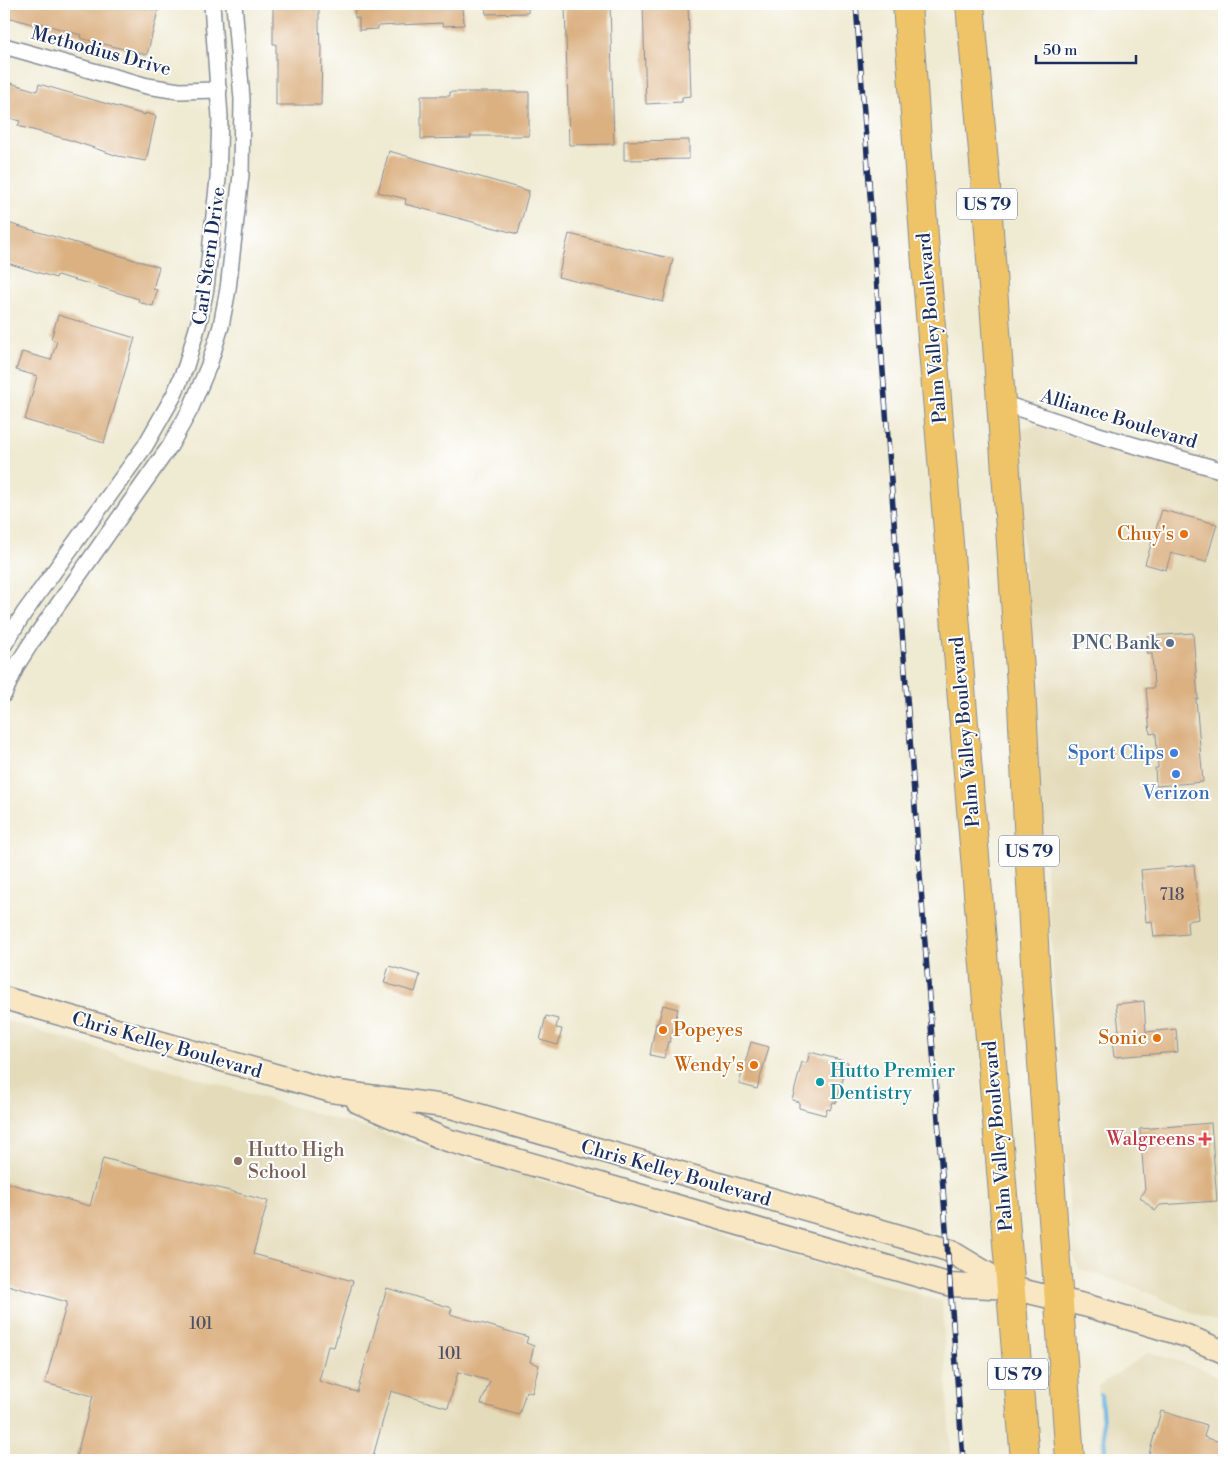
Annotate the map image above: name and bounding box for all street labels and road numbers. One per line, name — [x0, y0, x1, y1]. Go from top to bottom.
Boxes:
street label: Methodius Drive — [28, 21, 174, 81]
street label: Carl Stern Drive — [187, 185, 231, 327]
road number: US 79 — [957, 188, 1017, 220]
street label: Palm Valley Boulevard — [912, 232, 952, 424]
street label: Alliance Boulevard — [1037, 383, 1200, 454]
street label: Palm Valley Boulevard — [945, 636, 985, 828]
road number: US 79 — [999, 836, 1059, 866]
street label: Chris Kelley Boulevard — [69, 1006, 265, 1084]
street label: Palm Valley Boulevard — [978, 1040, 1018, 1232]
street label: Chris Kelley Boulevard — [578, 1134, 774, 1212]
road number: US 79 — [988, 1358, 1048, 1390]

